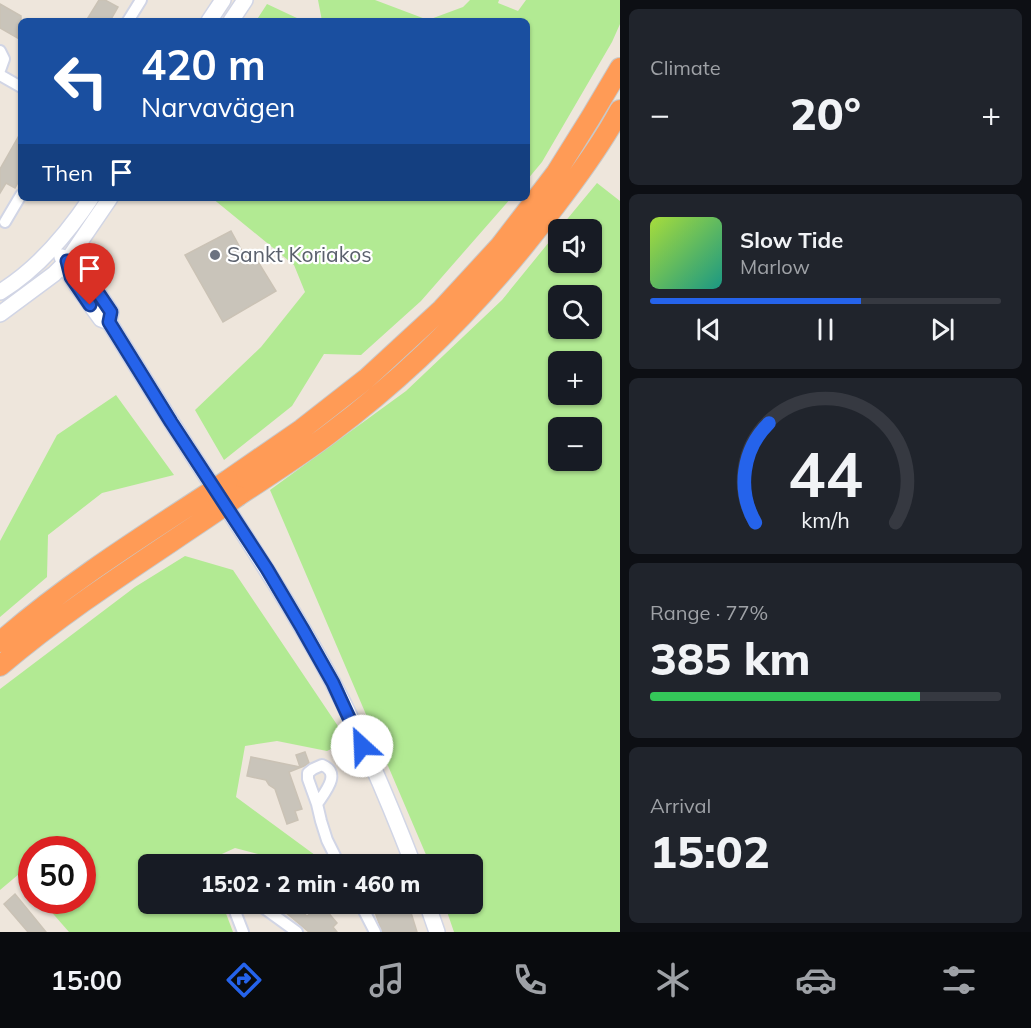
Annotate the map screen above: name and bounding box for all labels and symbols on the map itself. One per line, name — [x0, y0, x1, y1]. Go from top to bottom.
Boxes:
place label: Sankt Koriakos — [227, 241, 372, 267]
pin — [64, 243, 115, 305]
marker: Sankt Koriakos — [208, 248, 222, 262]
position arrow — [330, 714, 394, 778]
speed limit sign: 50 — [18, 836, 96, 914]

